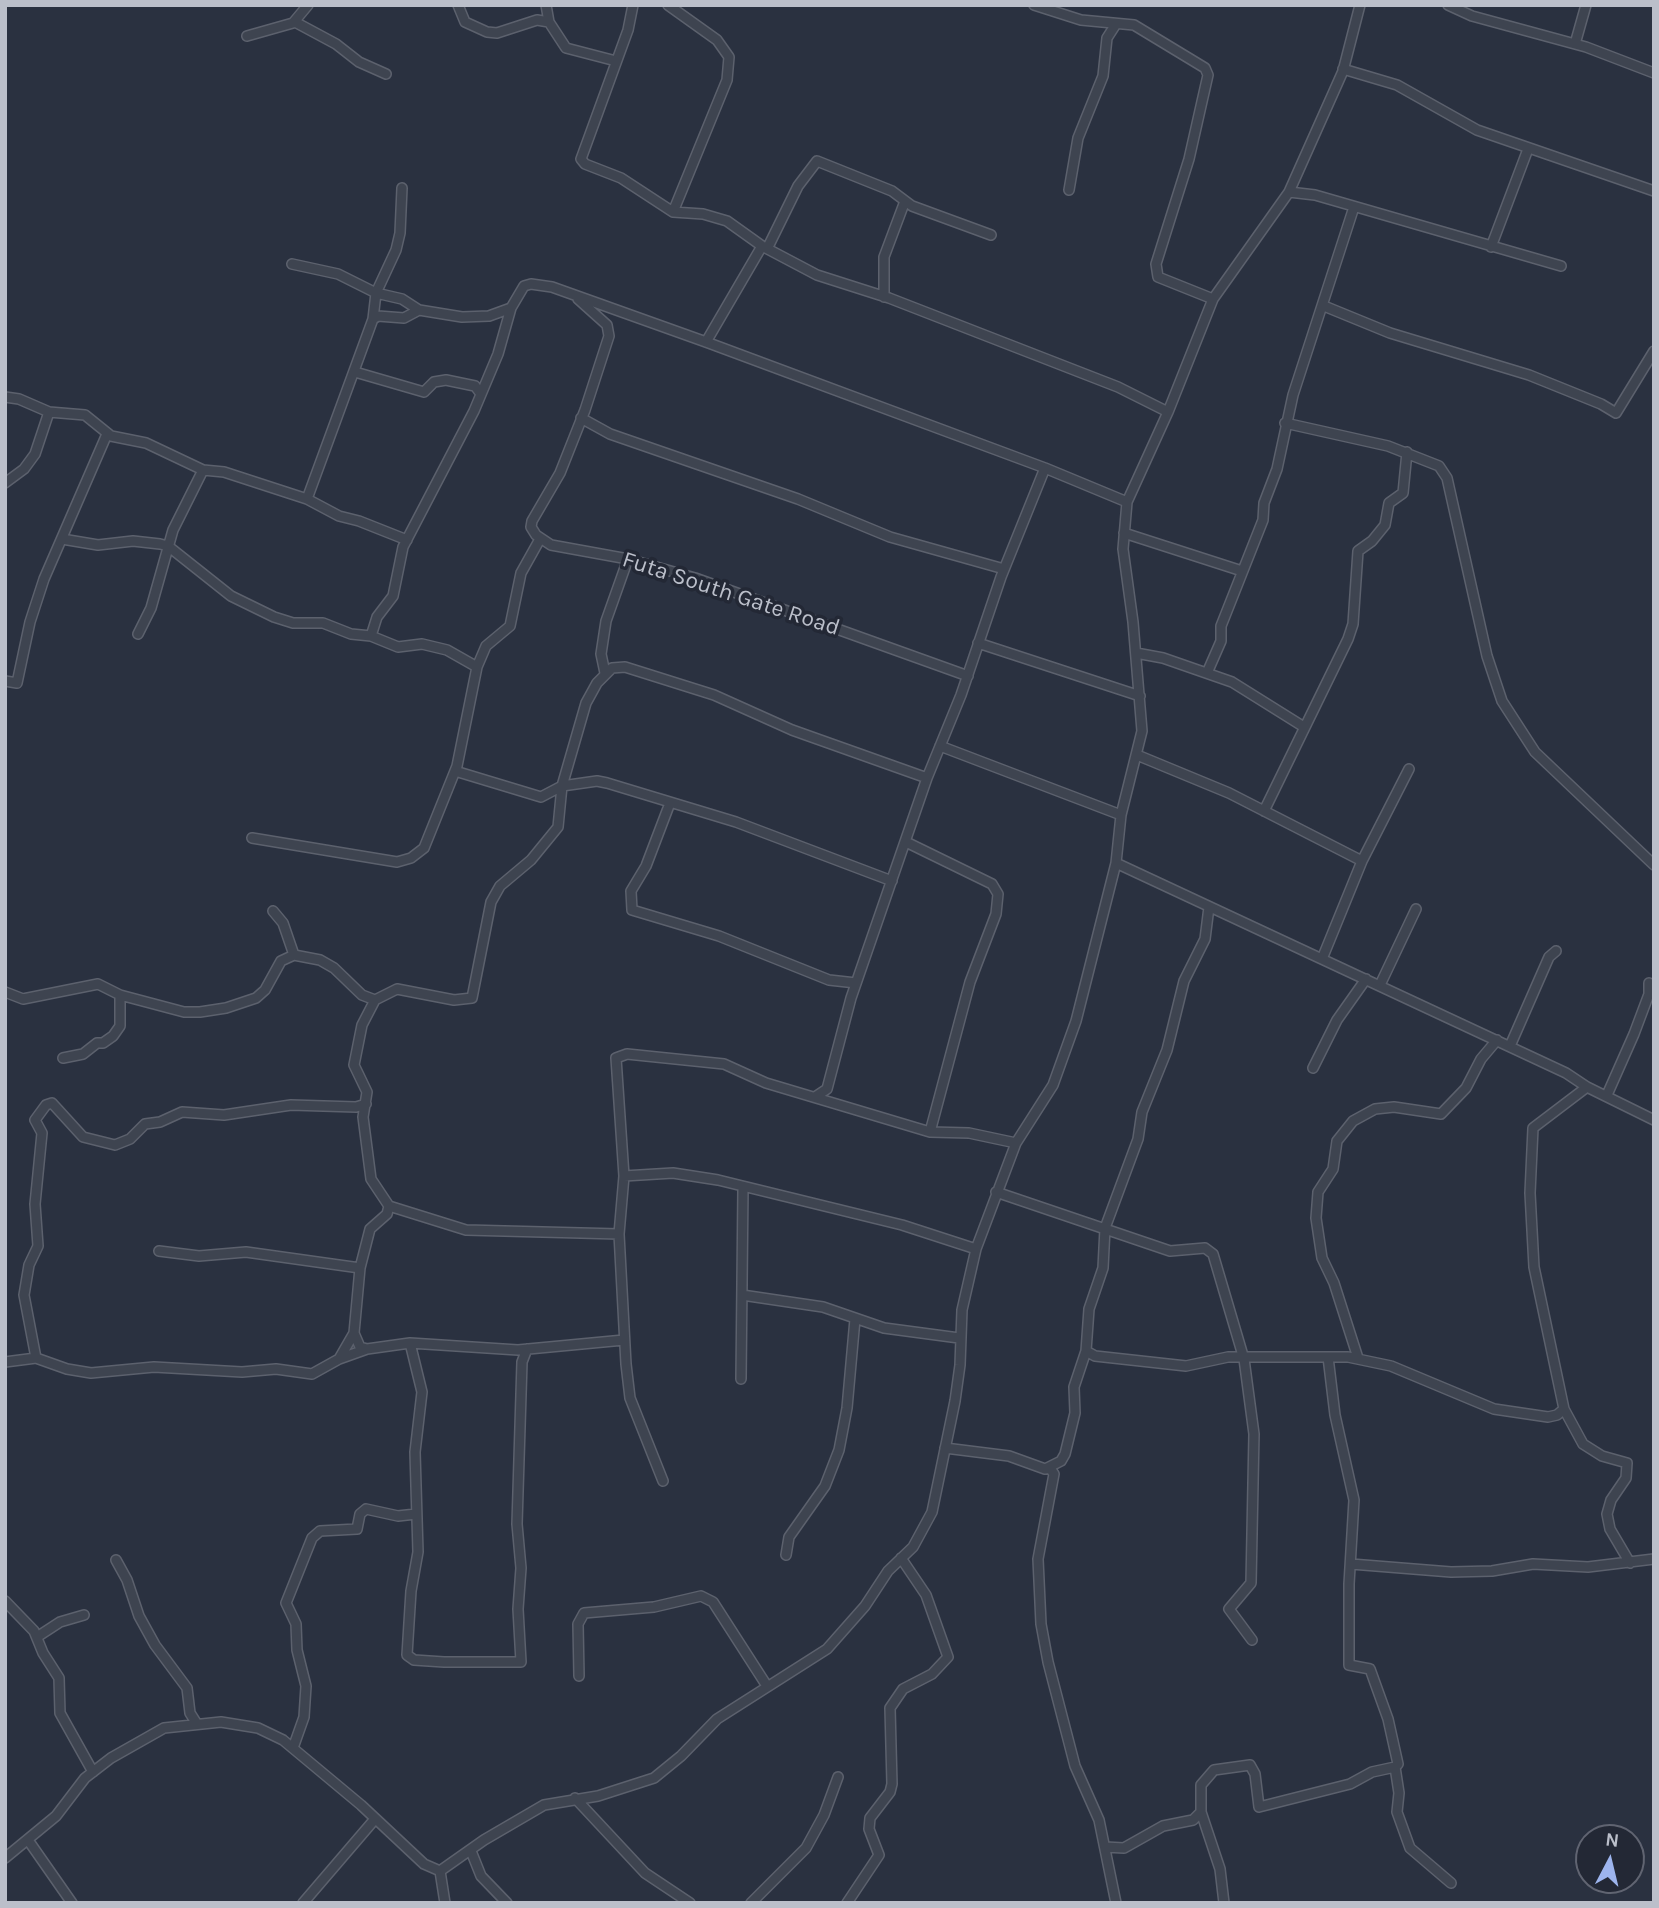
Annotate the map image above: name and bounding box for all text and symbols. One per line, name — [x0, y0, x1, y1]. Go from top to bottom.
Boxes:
street label: Futa South Gate Road — [619, 546, 843, 642]
north arrow — [1575, 1824, 1645, 1894]
text: N — [1604, 1828, 1620, 1852]

